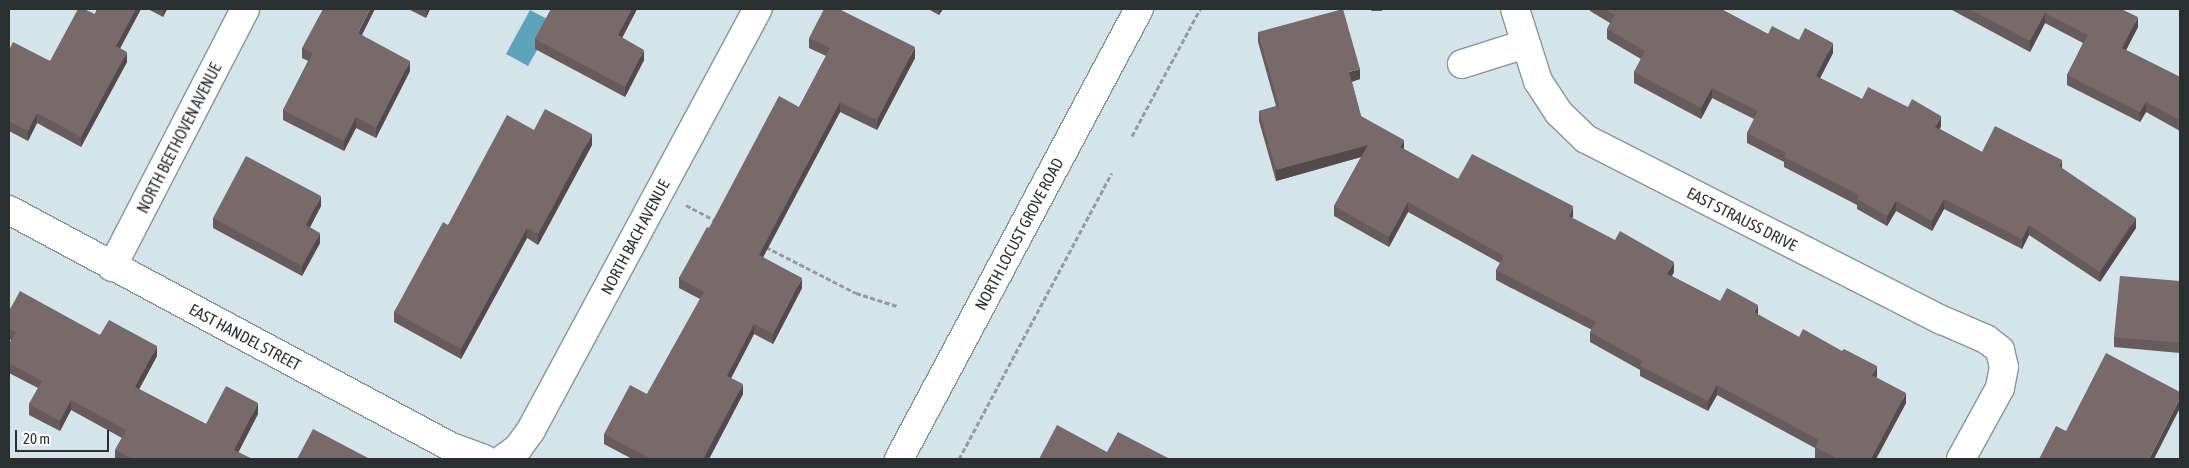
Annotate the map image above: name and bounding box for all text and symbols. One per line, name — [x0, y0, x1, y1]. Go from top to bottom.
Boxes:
street label: NORTH BEETHOVEN AVENUE — [133, 60, 225, 216]
street label: NORTH LOCUST GROVE ROAD — [971, 155, 1067, 313]
street label: NORTH BACH AVENUE — [597, 176, 673, 298]
street label: EAST STRAUSS DRIVE — [1684, 183, 1800, 255]
street label: EAST HANDEL STREET — [186, 299, 304, 375]
scale bar — [18, 420, 111, 452]
text: 20 m — [23, 430, 50, 447]

